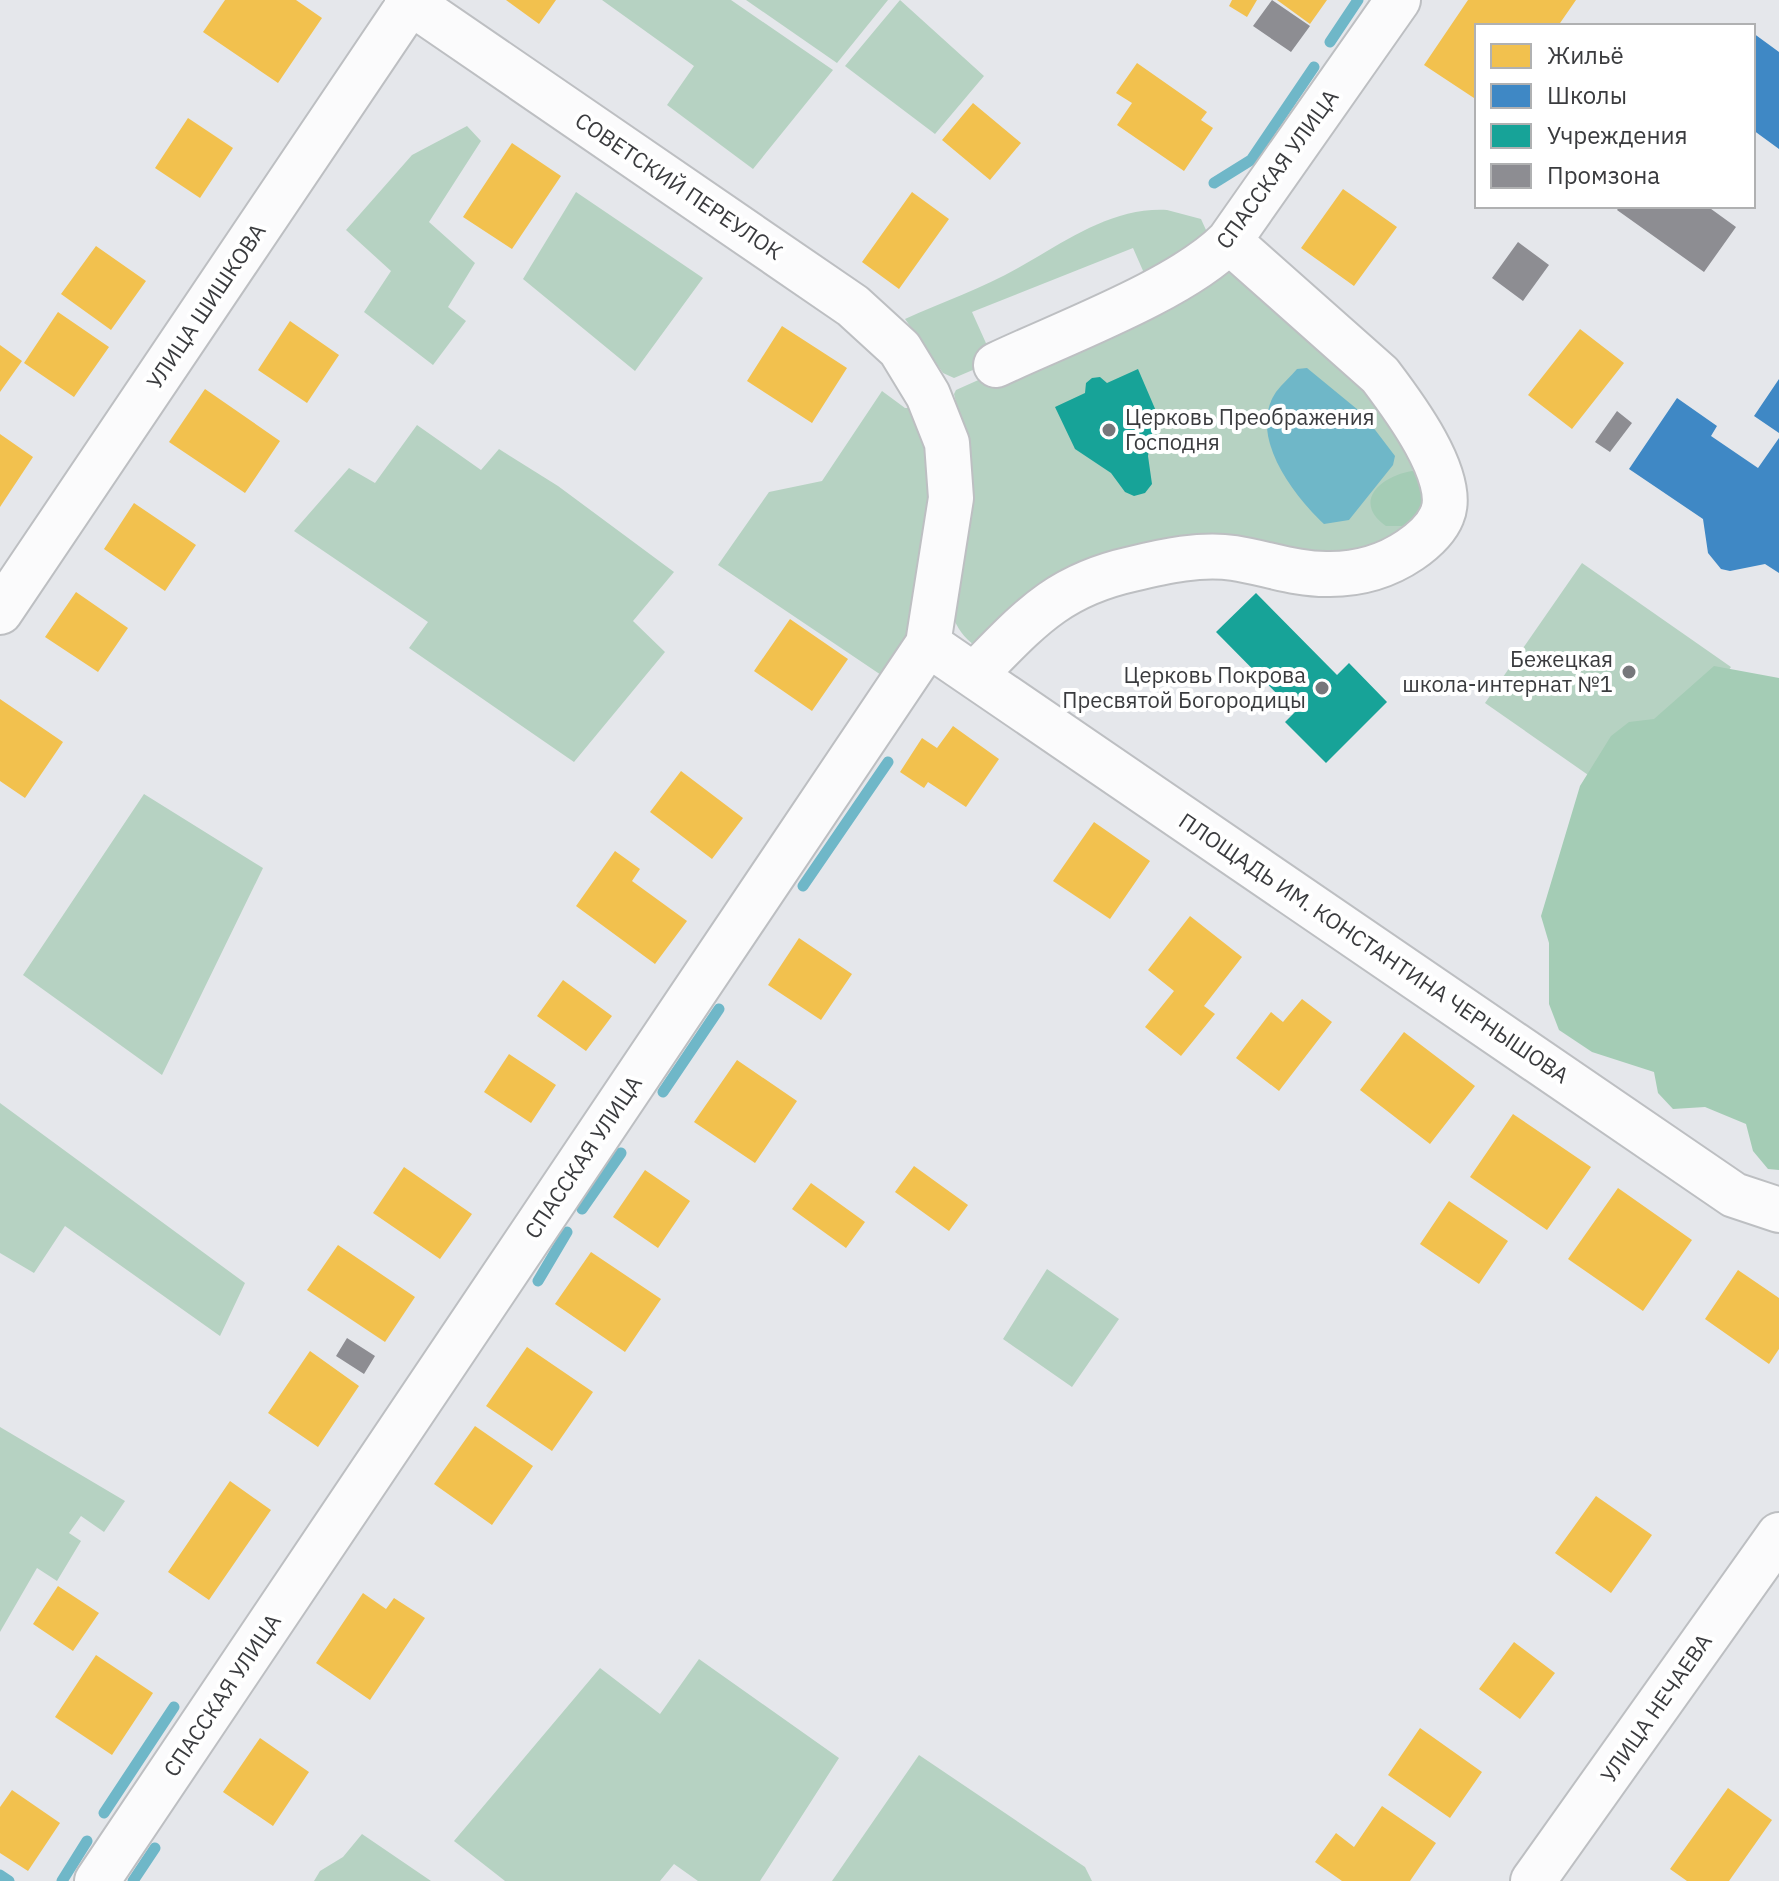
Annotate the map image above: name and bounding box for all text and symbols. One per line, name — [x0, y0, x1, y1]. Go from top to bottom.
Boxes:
legend — [1475, 24, 1755, 208]
text: Жильё — [1547, 39, 1624, 71]
text: Школы — [1547, 79, 1627, 111]
street label: СПАССКАЯ УЛИЦА — [1209, 83, 1344, 254]
street label: СОВЕТСКИЙ ПЕРЕУЛОК — [570, 105, 789, 266]
text: Учреждения — [1547, 119, 1688, 151]
text: Промзона — [1547, 159, 1660, 191]
street label: УЛИЦА ШИШКОВА — [139, 217, 272, 394]
place label: Церковь Преображения Господня — [1125, 402, 1375, 456]
marker: Церковь Преображения Господня — [1100, 421, 1118, 439]
place label: Бежецкая школа-интернат №1 — [1402, 644, 1613, 698]
place label: Церковь Покрова Пресвятой Богородицы — [1062, 660, 1306, 714]
marker: Бежецкая школа-интернат №1 — [1620, 663, 1638, 681]
marker: Церковь Покрова Пресвятой Богородицы — [1313, 679, 1331, 697]
street label: ПЛОЩАДЬ ИМ. КОНСТАНТИНА ЧЕРНЫШОВА — [1174, 806, 1575, 1089]
street label: СПАССКАЯ УЛИЦА — [517, 1070, 648, 1244]
street label: СПАССКАЯ УЛИЦА — [156, 1608, 287, 1782]
street label: УЛИЦА НЕЧАЕВА — [1593, 1627, 1718, 1788]

